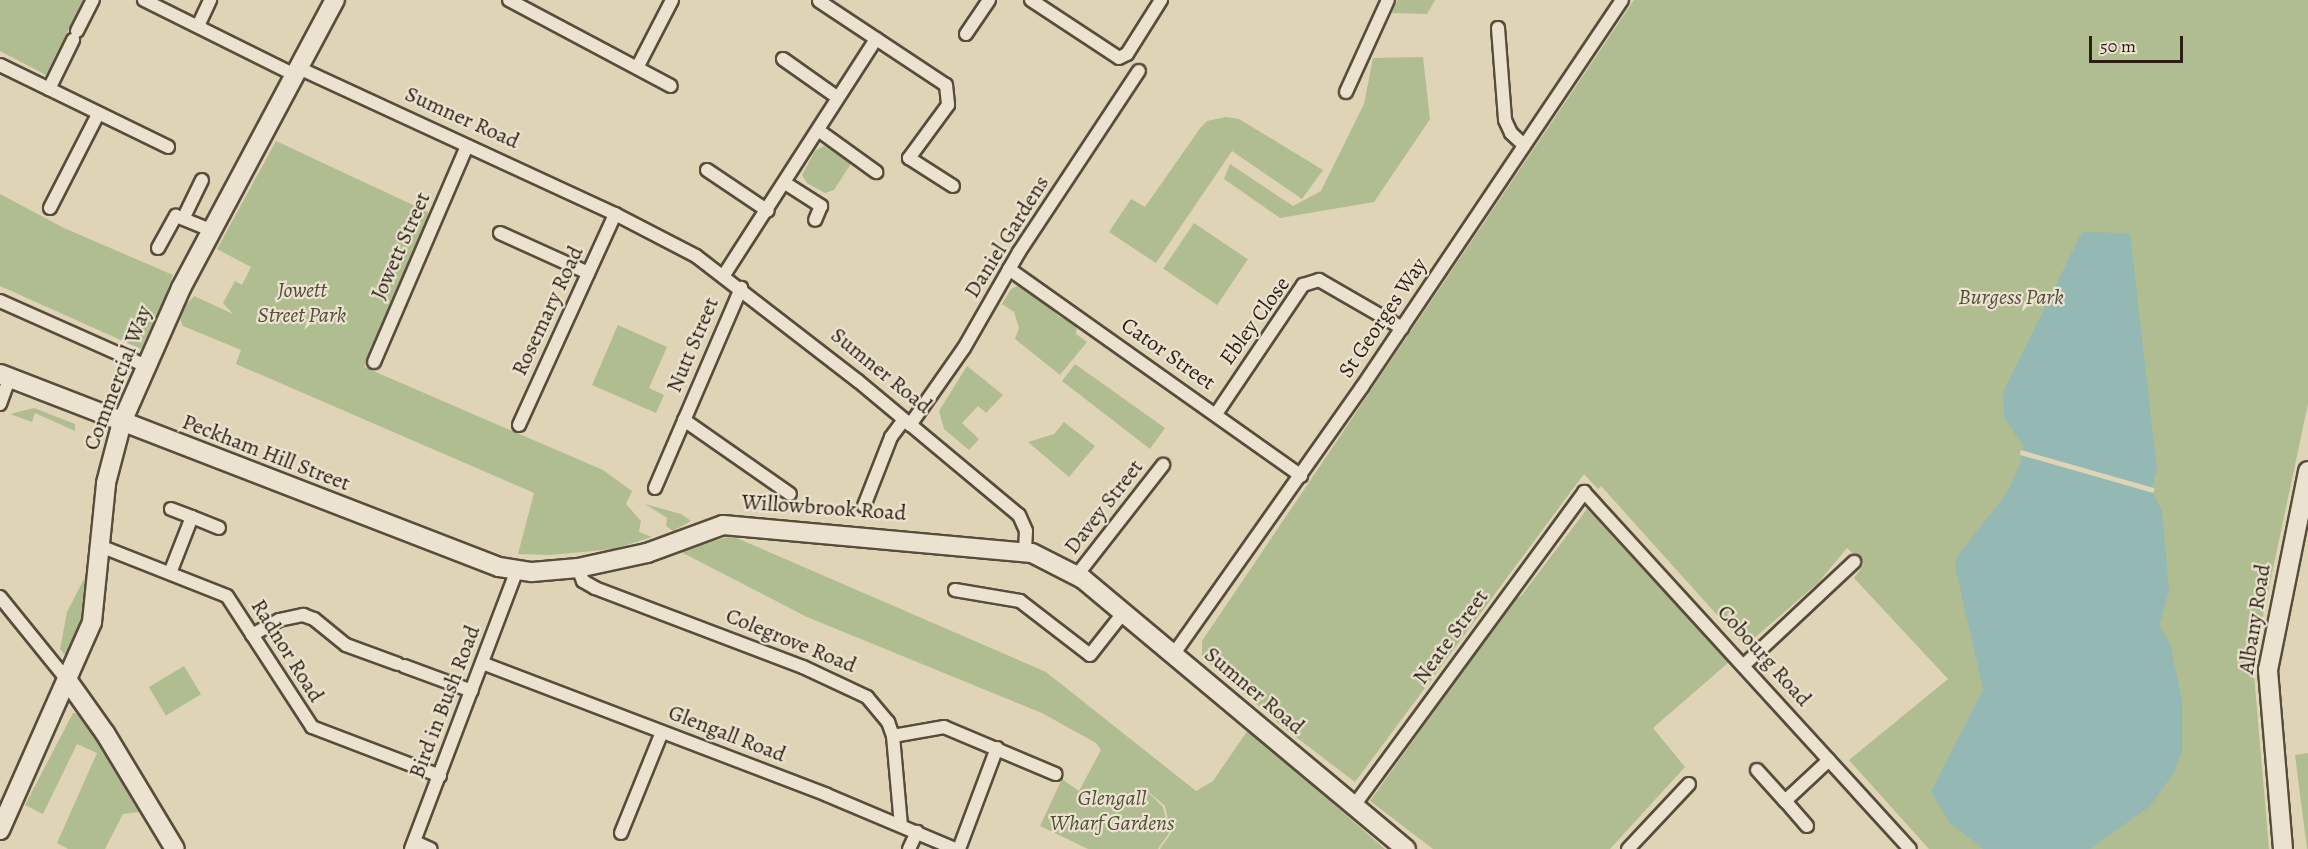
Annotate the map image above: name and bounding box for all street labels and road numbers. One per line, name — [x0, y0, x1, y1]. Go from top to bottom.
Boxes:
street label: Sumner Road — [401, 81, 523, 155]
street label: Daniel Gardens — [959, 171, 1055, 303]
street label: Jowett Street — [366, 188, 436, 304]
street label: Rosemary Road — [507, 242, 589, 380]
street label: St Georges Way — [1333, 253, 1433, 383]
street label: Ebley Close — [1214, 272, 1296, 370]
street label: Nutt Street — [661, 293, 725, 397]
street label: Commercial Way — [78, 302, 158, 454]
street label: Cator Street — [1116, 312, 1220, 396]
street label: Sumner Road — [825, 322, 937, 420]
street label: Peckham Hill Street — [178, 409, 354, 497]
street label: Davey Street — [1059, 454, 1149, 560]
street label: Willowbrook Road — [741, 489, 907, 527]
street label: Albany Road — [2233, 562, 2277, 676]
street label: Neate Street — [1408, 584, 1494, 690]
street label: Radnor Road — [245, 595, 329, 707]
street label: Cobourg Road — [1711, 600, 1817, 712]
street label: Colegrove Road — [722, 603, 860, 679]
street label: Bird in Bush Road — [404, 622, 486, 782]
street label: Sumner Road — [1199, 642, 1309, 740]
street label: Glengall Road — [665, 700, 789, 768]

